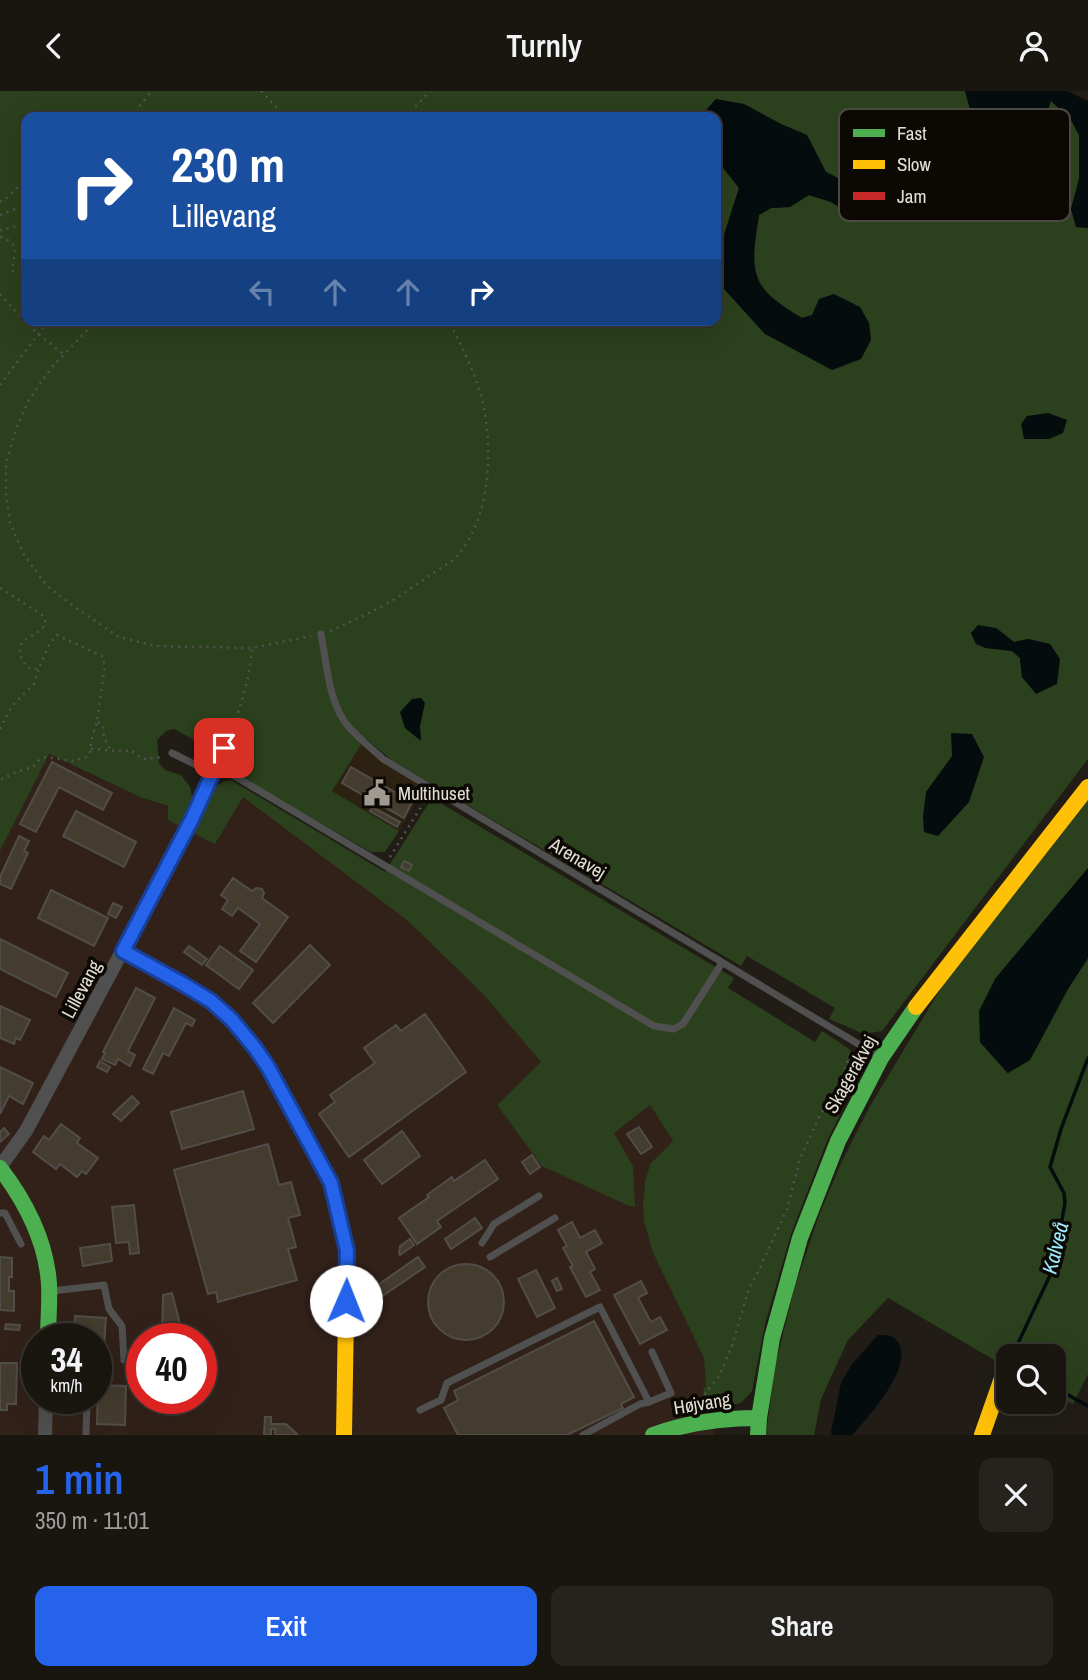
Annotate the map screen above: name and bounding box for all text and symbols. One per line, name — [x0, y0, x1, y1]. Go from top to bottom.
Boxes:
text: Turnly — [506, 24, 582, 67]
icon: back — [35, 27, 73, 65]
icon: person — [1015, 27, 1053, 65]
legend — [839, 109, 1070, 221]
text: Fast — [897, 120, 927, 146]
text: 230 m — [171, 131, 285, 197]
icon: right — [56, 140, 147, 231]
text: Slow — [897, 151, 932, 177]
text: Jam — [897, 183, 926, 209]
text: Lillevang — [171, 194, 276, 237]
icon: left — [243, 273, 281, 311]
icon: ahead — [316, 273, 354, 311]
icon: ahead — [389, 273, 427, 311]
icon: right — [462, 273, 500, 311]
pin — [194, 718, 254, 778]
icon: arrive — [205, 729, 243, 767]
public building icon: Multihuset — [362, 778, 392, 808]
place label: Multihuset — [398, 780, 471, 806]
street label: Arenavej — [544, 831, 611, 885]
street label: Lillevang — [55, 955, 107, 1023]
street label: Skagerakvej — [818, 1030, 882, 1118]
water label: Kalveå — [1035, 1219, 1075, 1277]
position arrow — [309, 1264, 383, 1338]
speed limit sign: 40 — [126, 1323, 217, 1414]
text: 34 — [51, 1336, 82, 1383]
map controls — [996, 1344, 1066, 1414]
button: search — [996, 1344, 1066, 1414]
text: km/h — [51, 1373, 83, 1398]
street label: Højvang — [672, 1386, 733, 1420]
text: 1 min — [35, 1451, 124, 1507]
button: close — [979, 1458, 1053, 1532]
text: 350 m · 11:01 — [35, 1505, 149, 1536]
button: Exit — [35, 1586, 537, 1666]
button: Share — [551, 1586, 1053, 1666]

